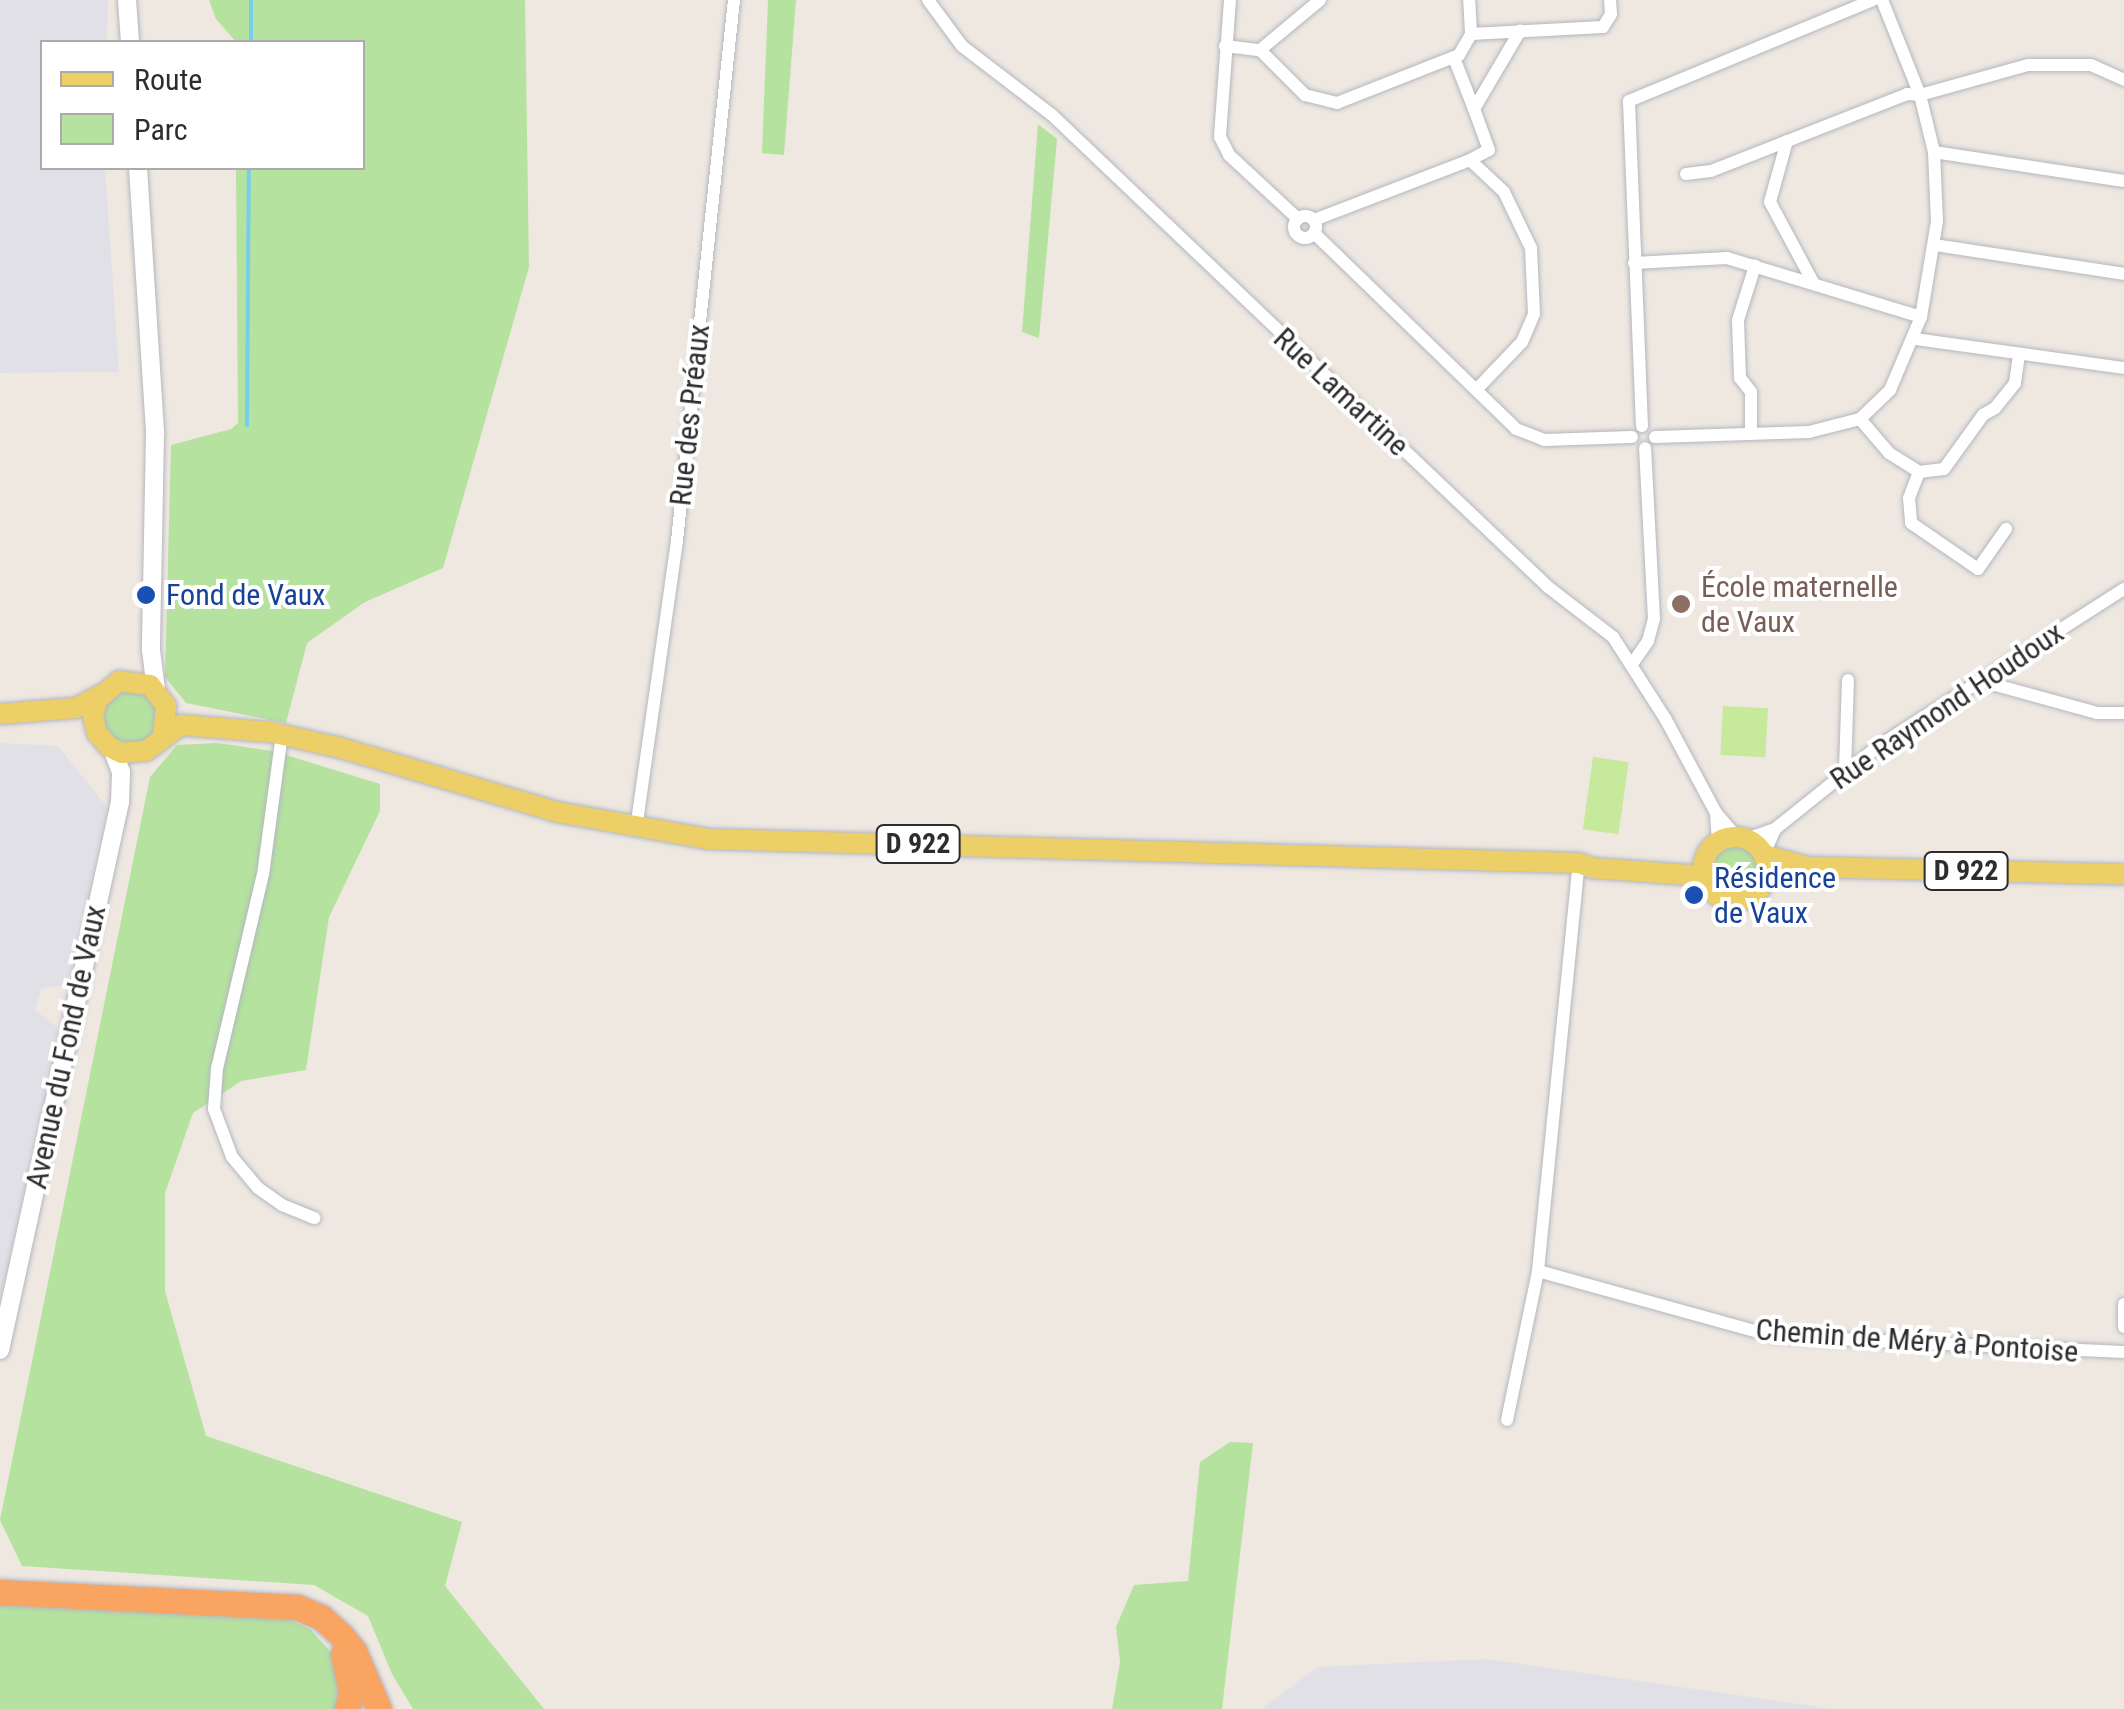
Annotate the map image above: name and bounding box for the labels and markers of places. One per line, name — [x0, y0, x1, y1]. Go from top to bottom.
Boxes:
place label: École maternelle de Vaux — [1701, 569, 1898, 640]
place label: Fond de Vaux — [166, 577, 325, 613]
marker: Fond de Vaux — [135, 584, 157, 606]
marker: École maternelle de Vaux — [1670, 593, 1692, 615]
place label: Résidence de Vaux — [1714, 860, 1836, 930]
marker: Résidence de Vaux — [1683, 884, 1705, 906]

